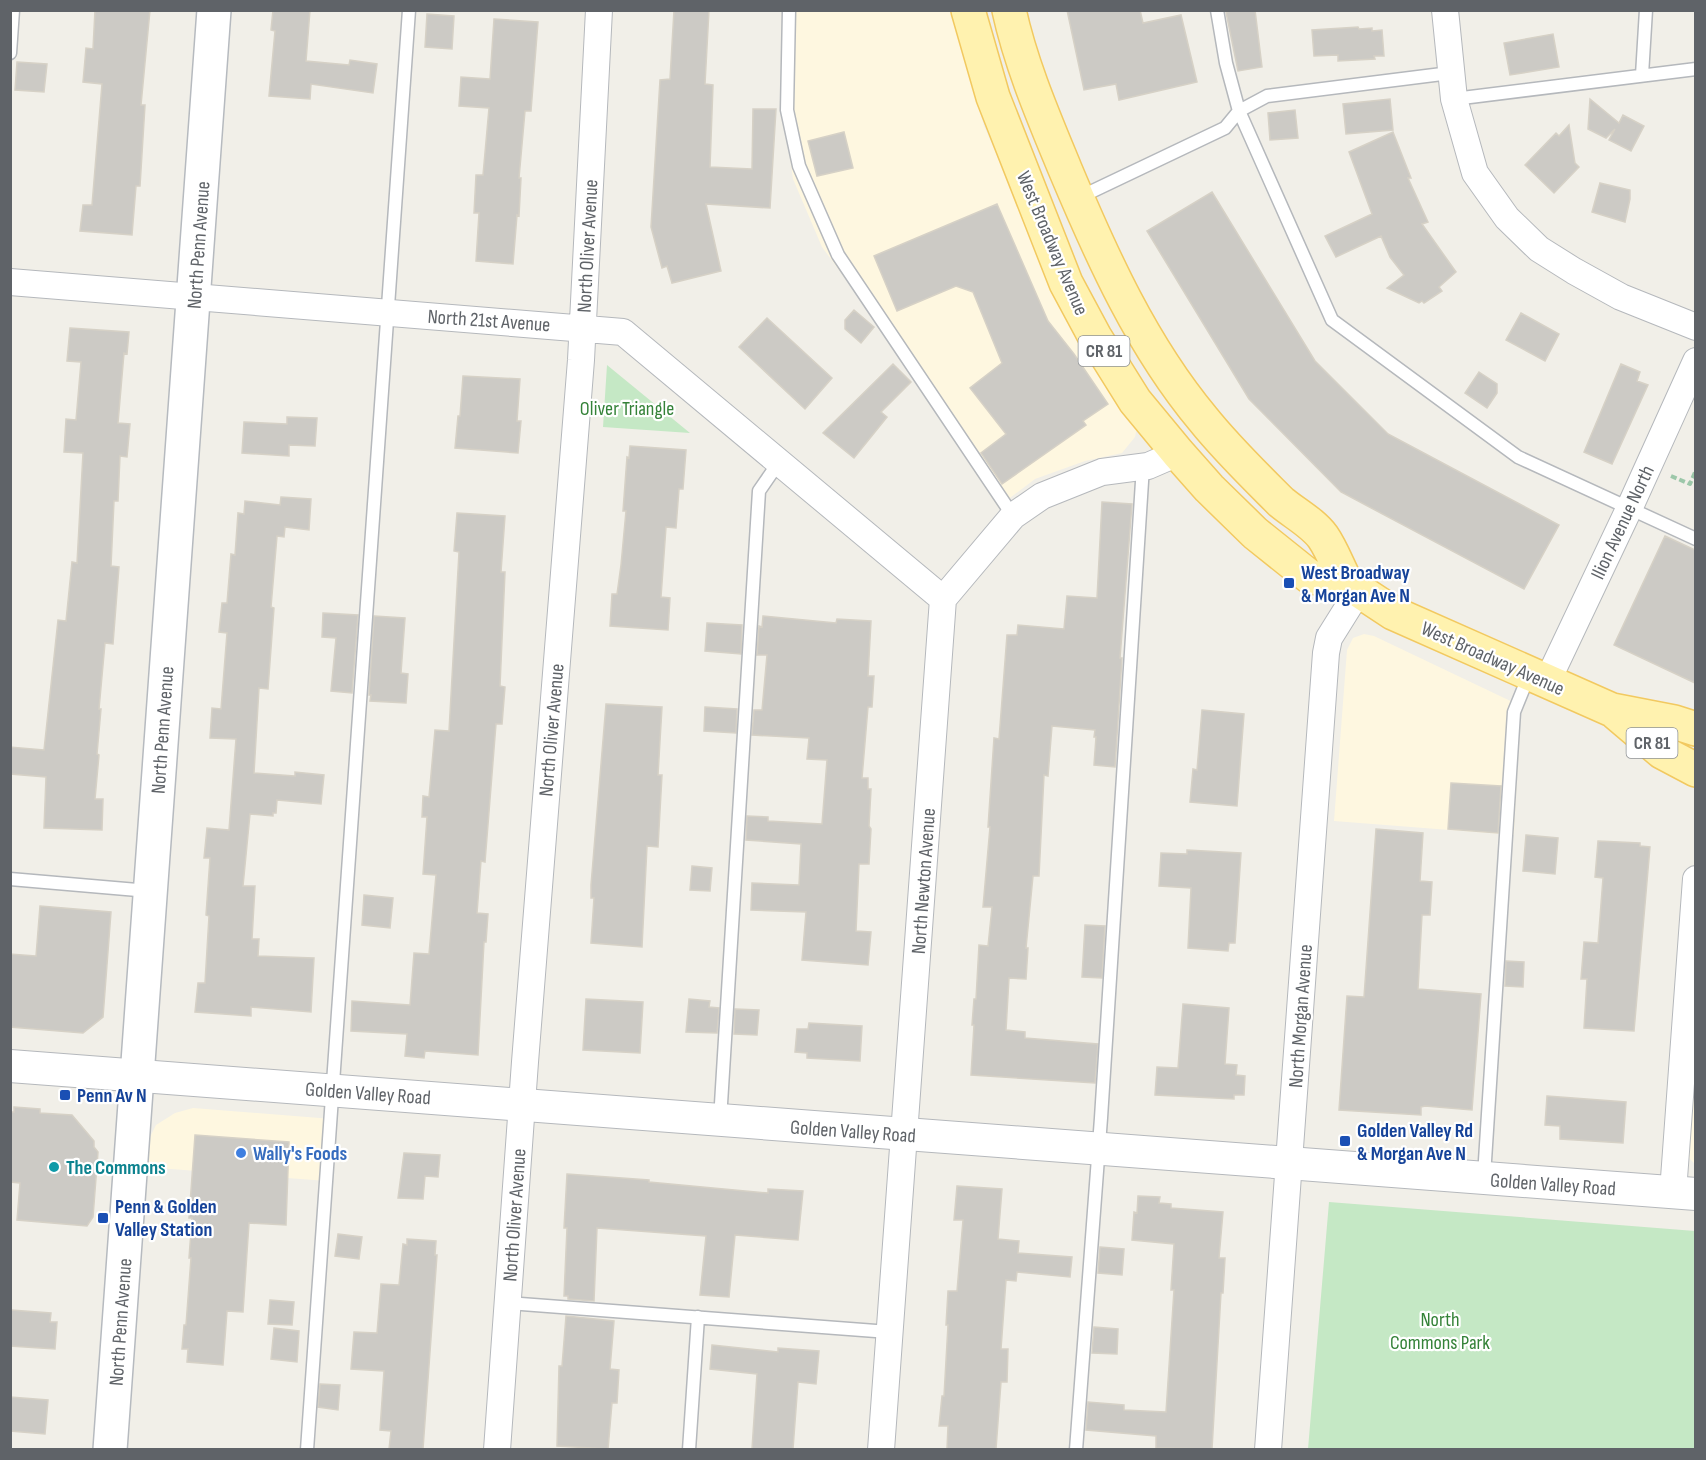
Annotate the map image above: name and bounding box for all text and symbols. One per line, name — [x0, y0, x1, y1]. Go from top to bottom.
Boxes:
street label: West Broadway Avenue — [1011, 168, 1093, 319]
street label: North Oliver Avenue — [573, 179, 603, 313]
street label: North Penn Avenue — [183, 180, 215, 310]
street label: North 21st Avenue — [427, 305, 551, 337]
road number: CR 81 — [1078, 336, 1130, 366]
park label: Oliver Triangle — [580, 397, 674, 421]
street label: Ilion Avenue North — [1586, 462, 1660, 583]
place label: West Broadway & Morgan Ave N — [1301, 561, 1410, 608]
marker: West Broadway & Morgan Ave N — [1282, 576, 1296, 590]
street label: West Broadway Avenue — [1417, 617, 1568, 701]
street label: North Oliver Avenue — [534, 663, 570, 798]
street label: North Penn Avenue — [147, 665, 179, 795]
road number: CR 81 — [1626, 728, 1678, 758]
street label: North Newton Avenue — [907, 807, 941, 955]
street label: North Morgan Avenue — [1284, 944, 1318, 1089]
street label: Golden Valley Road — [304, 1078, 432, 1110]
place label: Penn Av N — [77, 1084, 147, 1108]
marker: Penn Av N — [58, 1088, 72, 1102]
street label: Golden Valley Road — [789, 1116, 917, 1148]
place label: Golden Valley Rd & Morgan Ave N — [1357, 1119, 1473, 1166]
marker: Golden Valley Rd & Morgan Ave N — [1338, 1134, 1352, 1148]
place label: Wally's Foods — [253, 1142, 347, 1166]
marker: Wally's Foods — [234, 1146, 248, 1160]
street label: North Oliver Avenue — [498, 1148, 532, 1282]
place label: The Commons — [66, 1156, 166, 1180]
marker: The Commons — [47, 1160, 61, 1174]
street label: Golden Valley Road — [1489, 1169, 1617, 1201]
place label: Penn & Golden Valley Station — [115, 1195, 217, 1242]
marker: Penn & Golden Valley Station — [96, 1211, 110, 1225]
street label: North Penn Avenue — [105, 1257, 137, 1387]
park label: North Commons Park — [1390, 1308, 1490, 1355]

